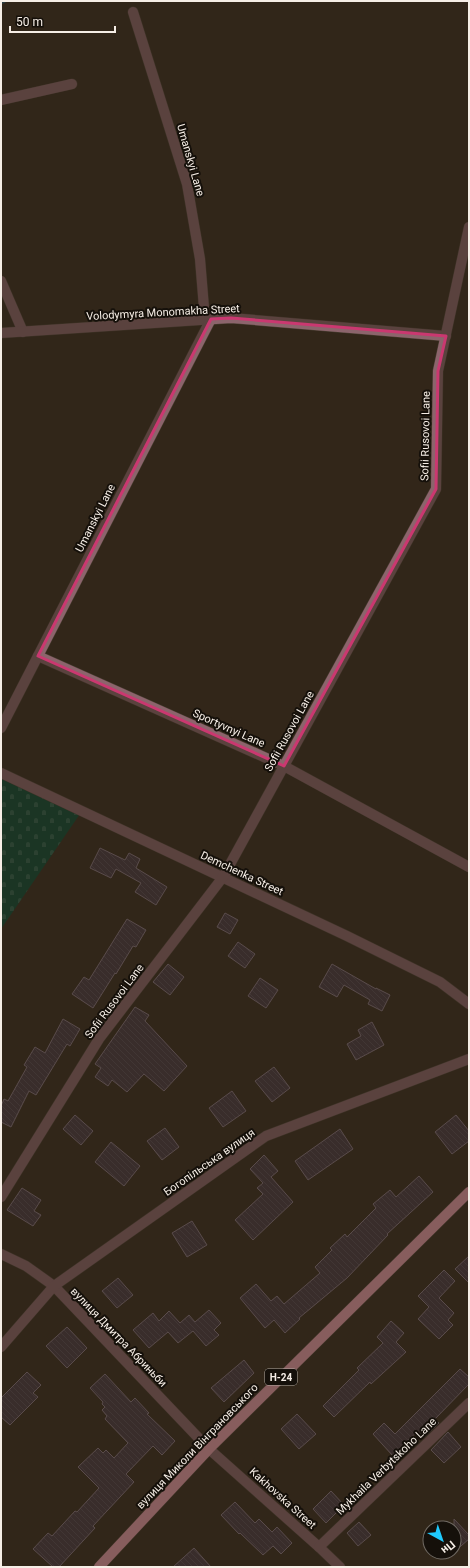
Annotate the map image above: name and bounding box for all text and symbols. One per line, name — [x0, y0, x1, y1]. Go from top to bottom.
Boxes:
scale bar — [10, 8, 115, 34]
text: 50 m — [16, 15, 43, 29]
street label: Umanskyi Lane — [174, 123, 207, 198]
street label: Volodymyra Monomakha Street — [86, 302, 241, 323]
street label: Sofii Rusovoi Lane — [418, 391, 433, 481]
street label: Umanskyi Lane — [73, 482, 118, 554]
street label: Sofii Rusovoi Lane — [262, 689, 317, 774]
street label: Sportyvnyi Lane — [191, 707, 267, 750]
street label: Demchenka Street — [198, 849, 286, 898]
street label: Sofii Rusovoi Lane — [82, 961, 147, 1041]
street label: Богопільська вулиця — [161, 1126, 257, 1199]
street label: вулиця Дмитра Абриньби — [68, 1285, 169, 1390]
road number: Н-24 — [265, 1369, 297, 1385]
street label: вулиця Миколи Вінграновського — [134, 1381, 261, 1512]
street label: Mykhaila Verbytskoho Lane — [334, 1415, 439, 1518]
street label: Kakhovska Street — [247, 1465, 319, 1532]
north arrow — [422, 1520, 462, 1560]
text: Пн — [439, 1538, 458, 1557]

